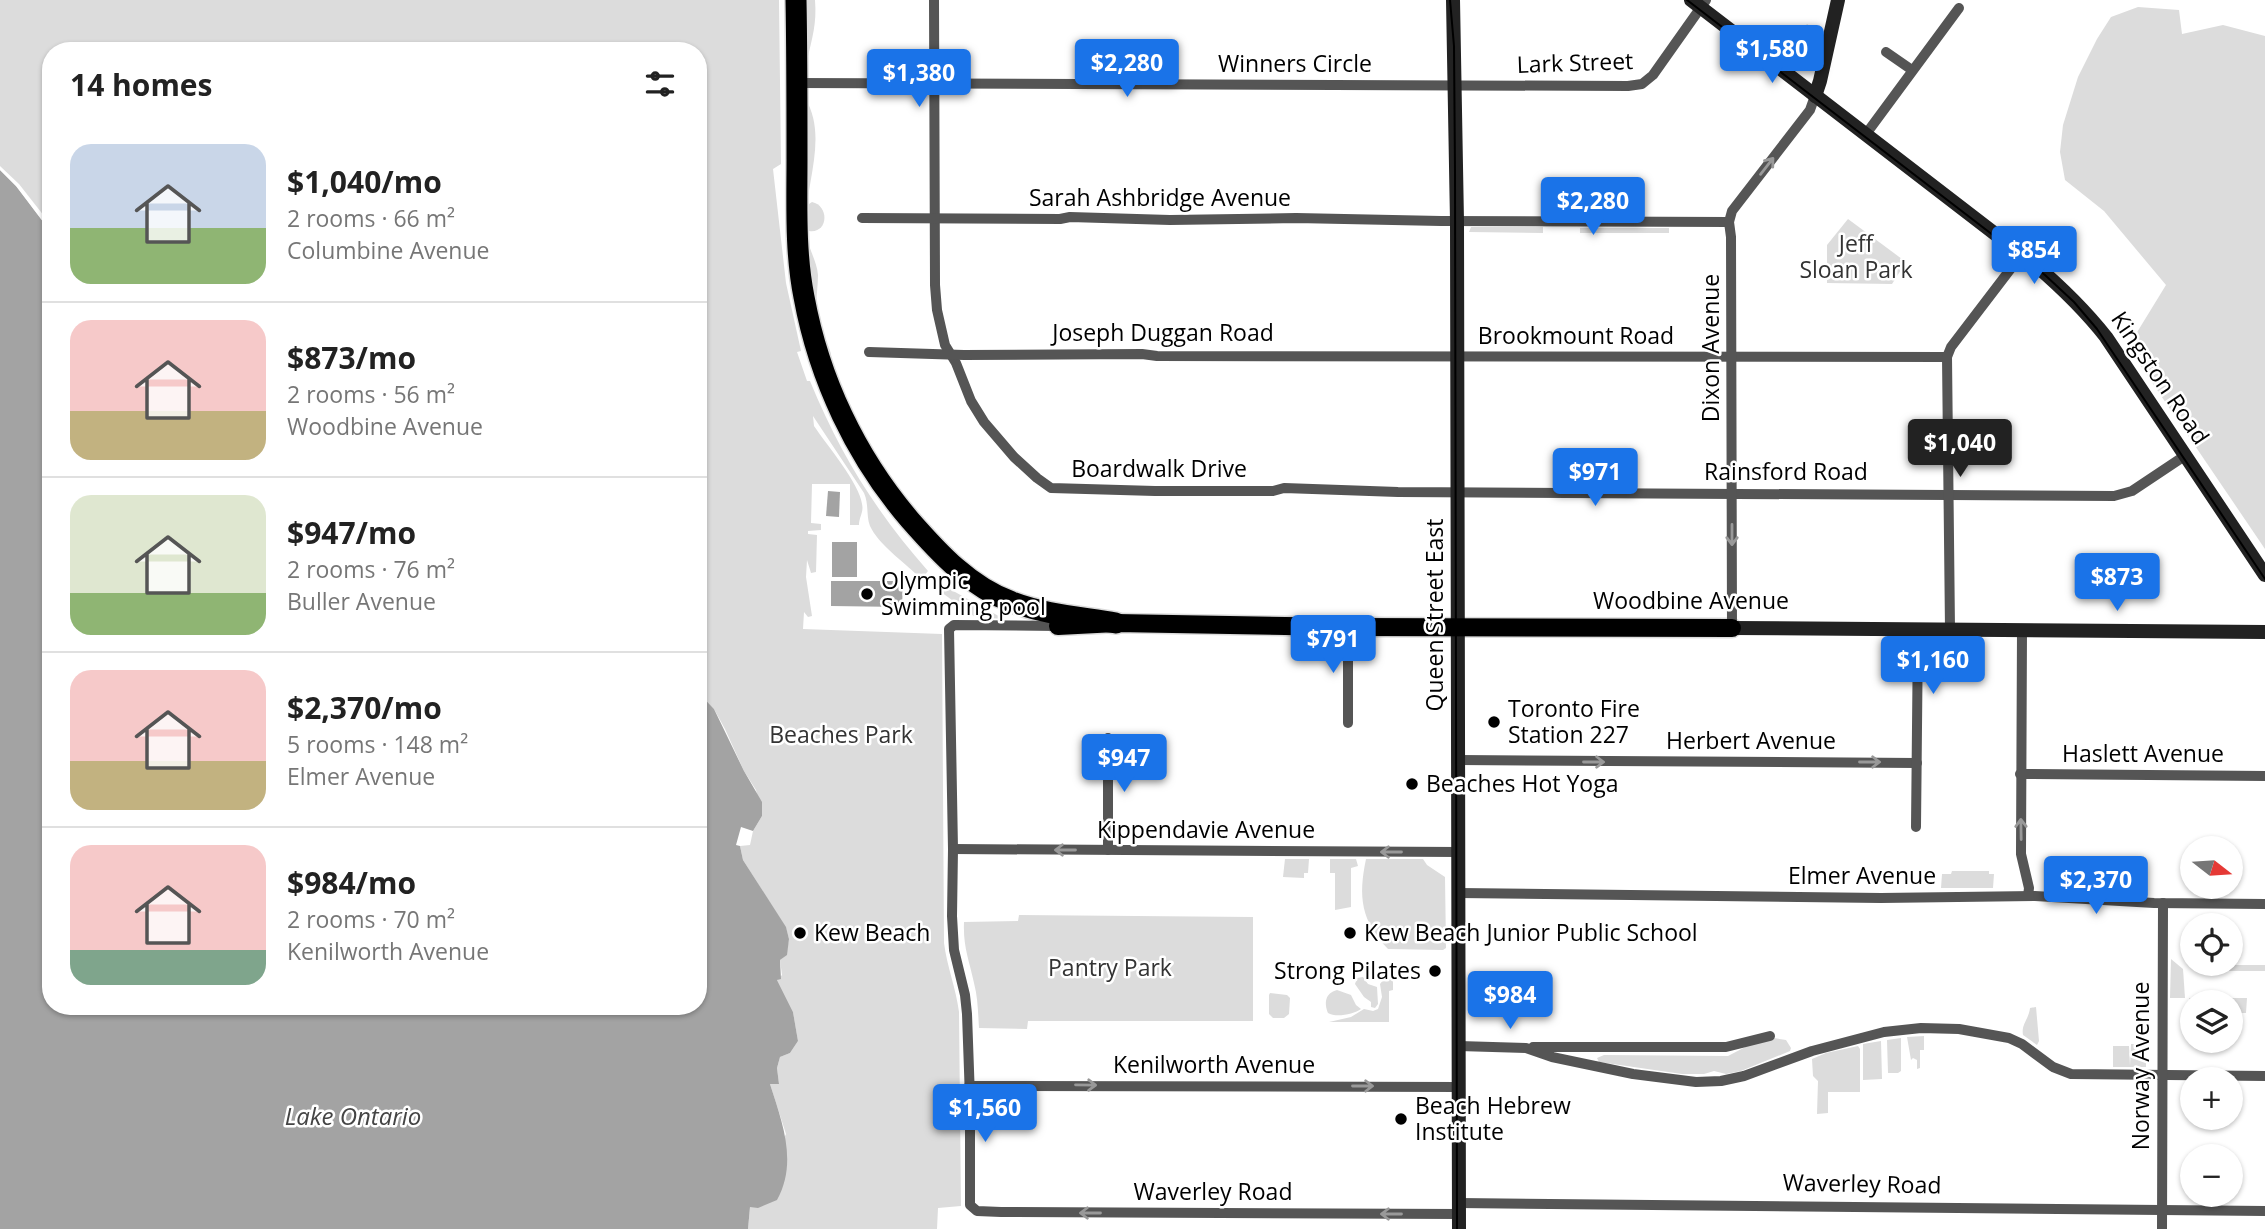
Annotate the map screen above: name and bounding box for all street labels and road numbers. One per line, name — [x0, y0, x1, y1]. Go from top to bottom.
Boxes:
street label: Lark Street — [1516, 44, 1634, 80]
street label: Winners Circle — [1218, 47, 1372, 79]
street label: Sarah Ashbridge Avenue — [1029, 181, 1291, 213]
street label: Dixon Avenue — [1694, 274, 1726, 422]
street label: Kingston Road — [2104, 304, 2217, 450]
street label: Joseph Duggan Road — [1050, 316, 1274, 348]
street label: Brookmount Road — [1478, 319, 1674, 351]
street label: Boardwalk Drive — [1071, 452, 1247, 484]
street label: Rainsford Road — [1704, 455, 1868, 487]
street label: Queen Street East — [1418, 519, 1450, 711]
street label: Woodbine Avenue — [1593, 584, 1789, 616]
street label: Herbert Avenue — [1666, 724, 1836, 756]
street label: Haslett Avenue — [2062, 737, 2224, 769]
street label: Kippendavie Avenue — [1097, 813, 1315, 845]
street label: Elmer Avenue — [1788, 859, 1936, 891]
street label: Norway Avenue — [2124, 982, 2156, 1150]
street label: Kenilworth Avenue — [1113, 1048, 1315, 1080]
street label: Waverley Road — [1782, 1166, 1942, 1200]
street label: Waverley Road — [1134, 1175, 1292, 1207]

